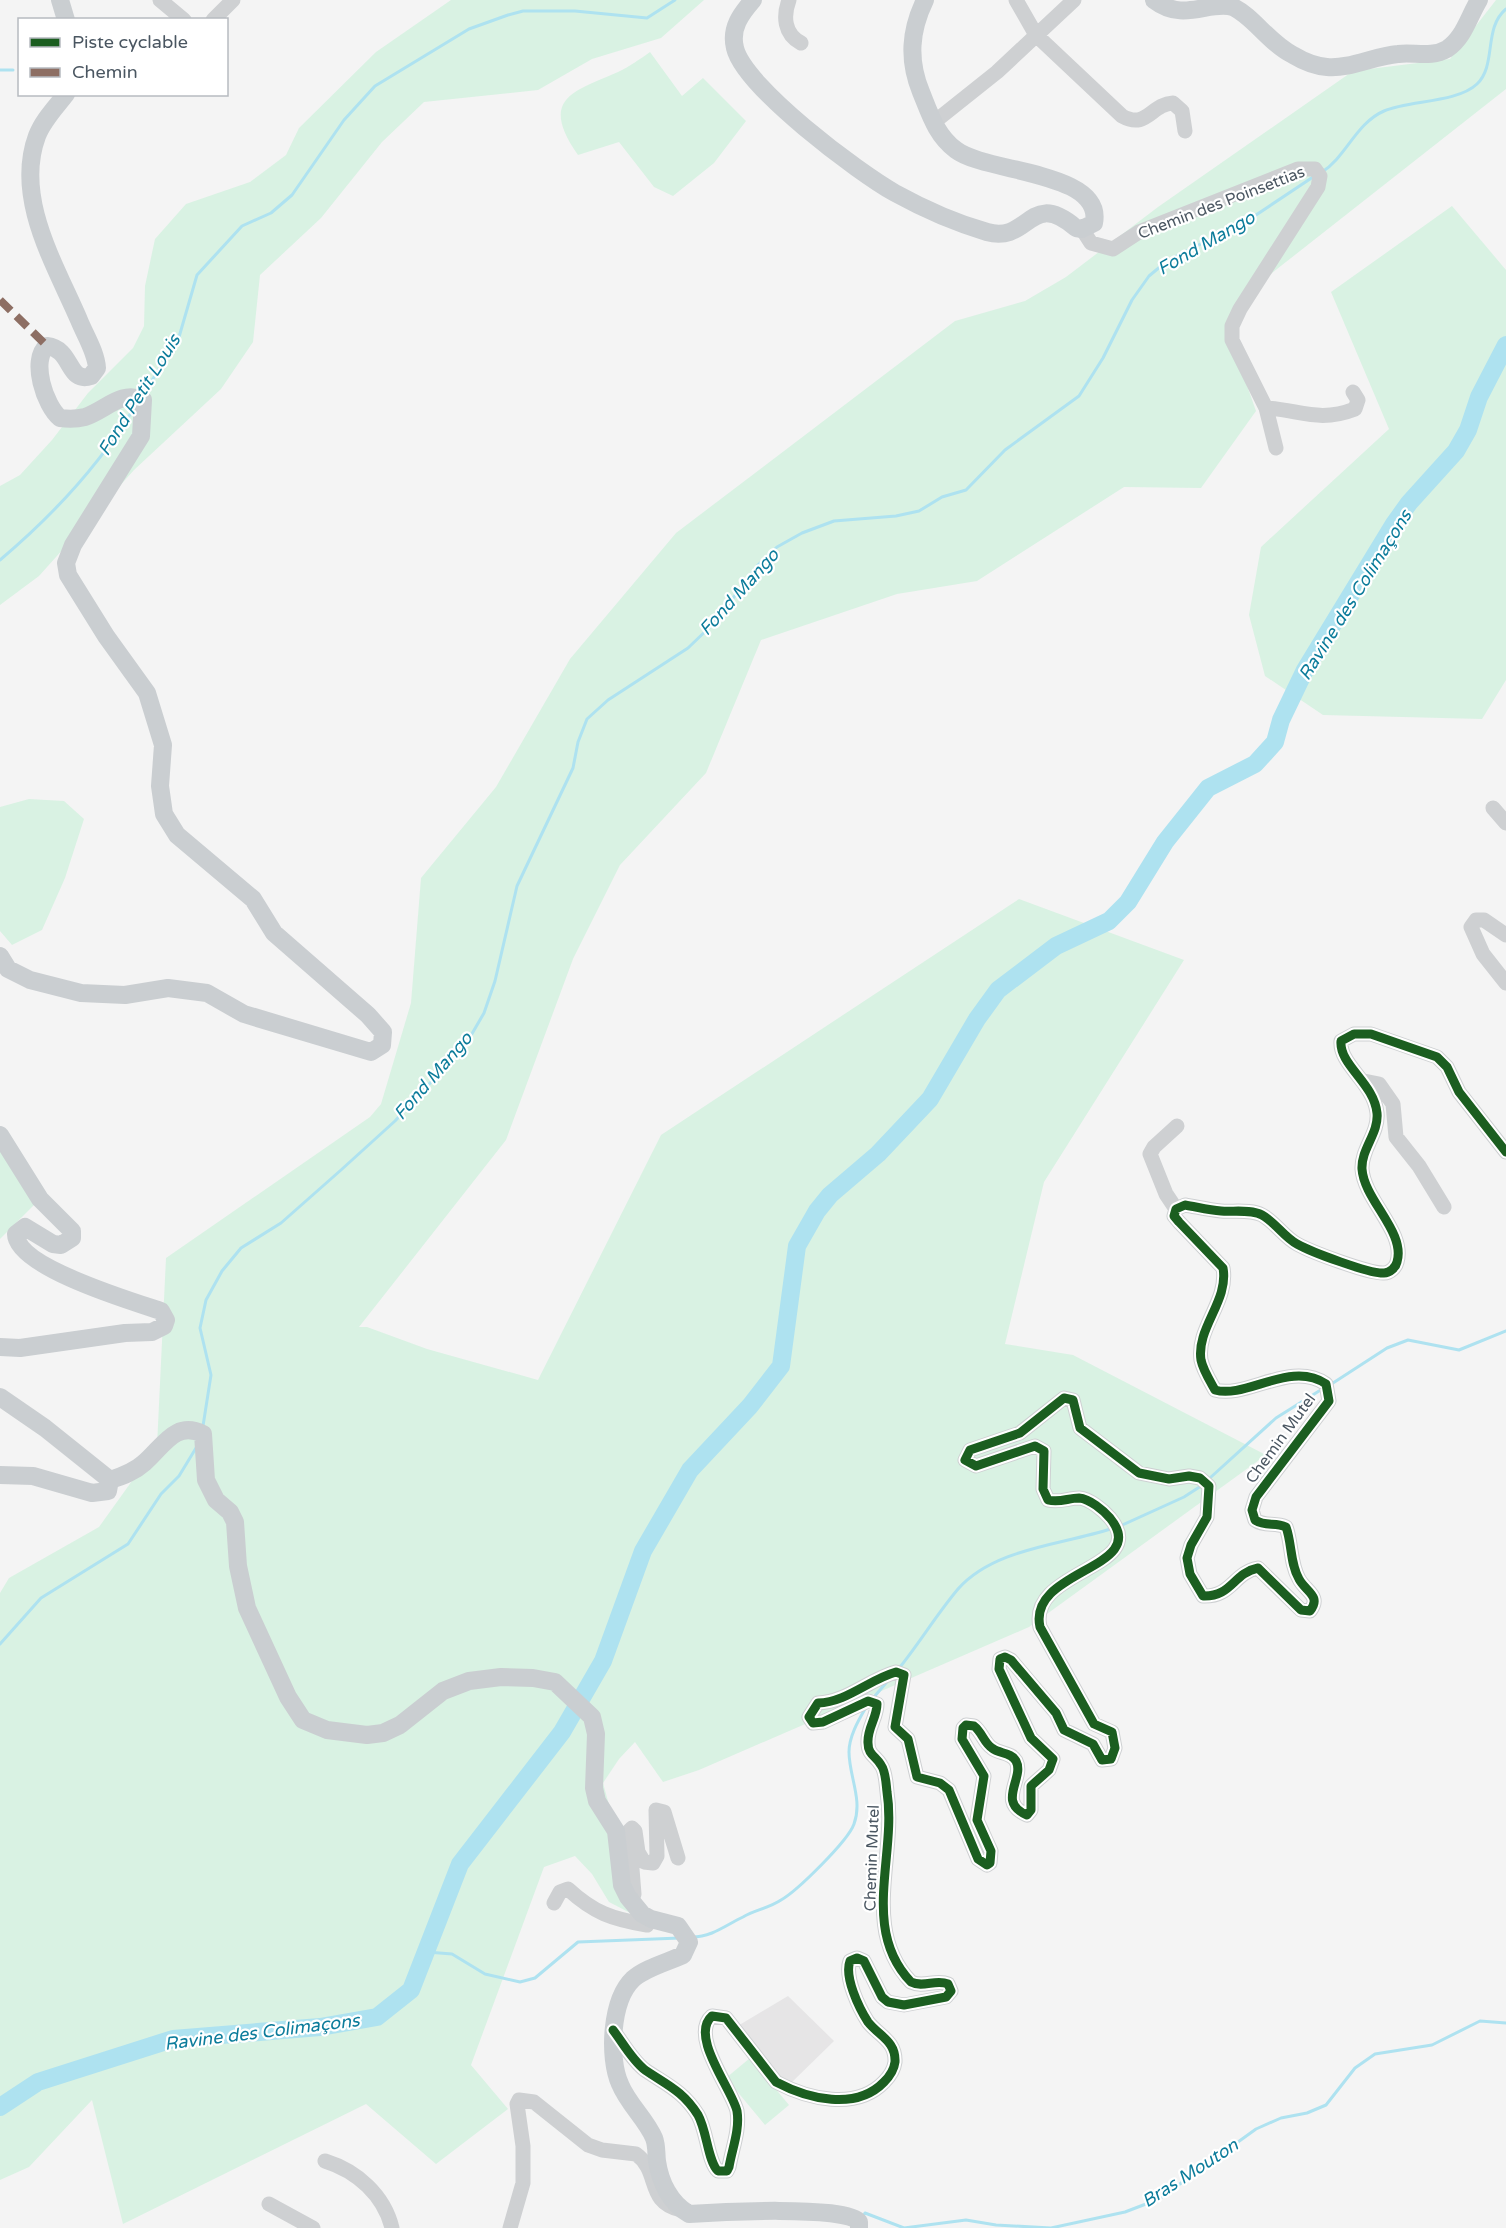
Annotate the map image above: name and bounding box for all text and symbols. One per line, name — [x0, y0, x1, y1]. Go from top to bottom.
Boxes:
legend — [18, 18, 228, 96]
text: Piste cyclable — [72, 31, 188, 53]
text: Chemin — [72, 61, 138, 83]
street label: Chemin des Poinsettias — [1135, 162, 1308, 244]
water label: Fond Mango — [1153, 206, 1260, 280]
water label: Fond Petit Louis — [93, 329, 186, 460]
water label: Ravine des Colimaçons — [1294, 505, 1417, 684]
water label: Fond Mango — [694, 543, 784, 640]
water label: Fond Mango — [389, 1027, 478, 1124]
street label: Chemin Mutel — [1241, 1390, 1320, 1488]
street label: Chemin Mutel — [860, 1804, 884, 1912]
water label: Ravine des Colimaçons — [163, 2009, 362, 2055]
water label: Bras Mouton — [1138, 2133, 1243, 2212]

